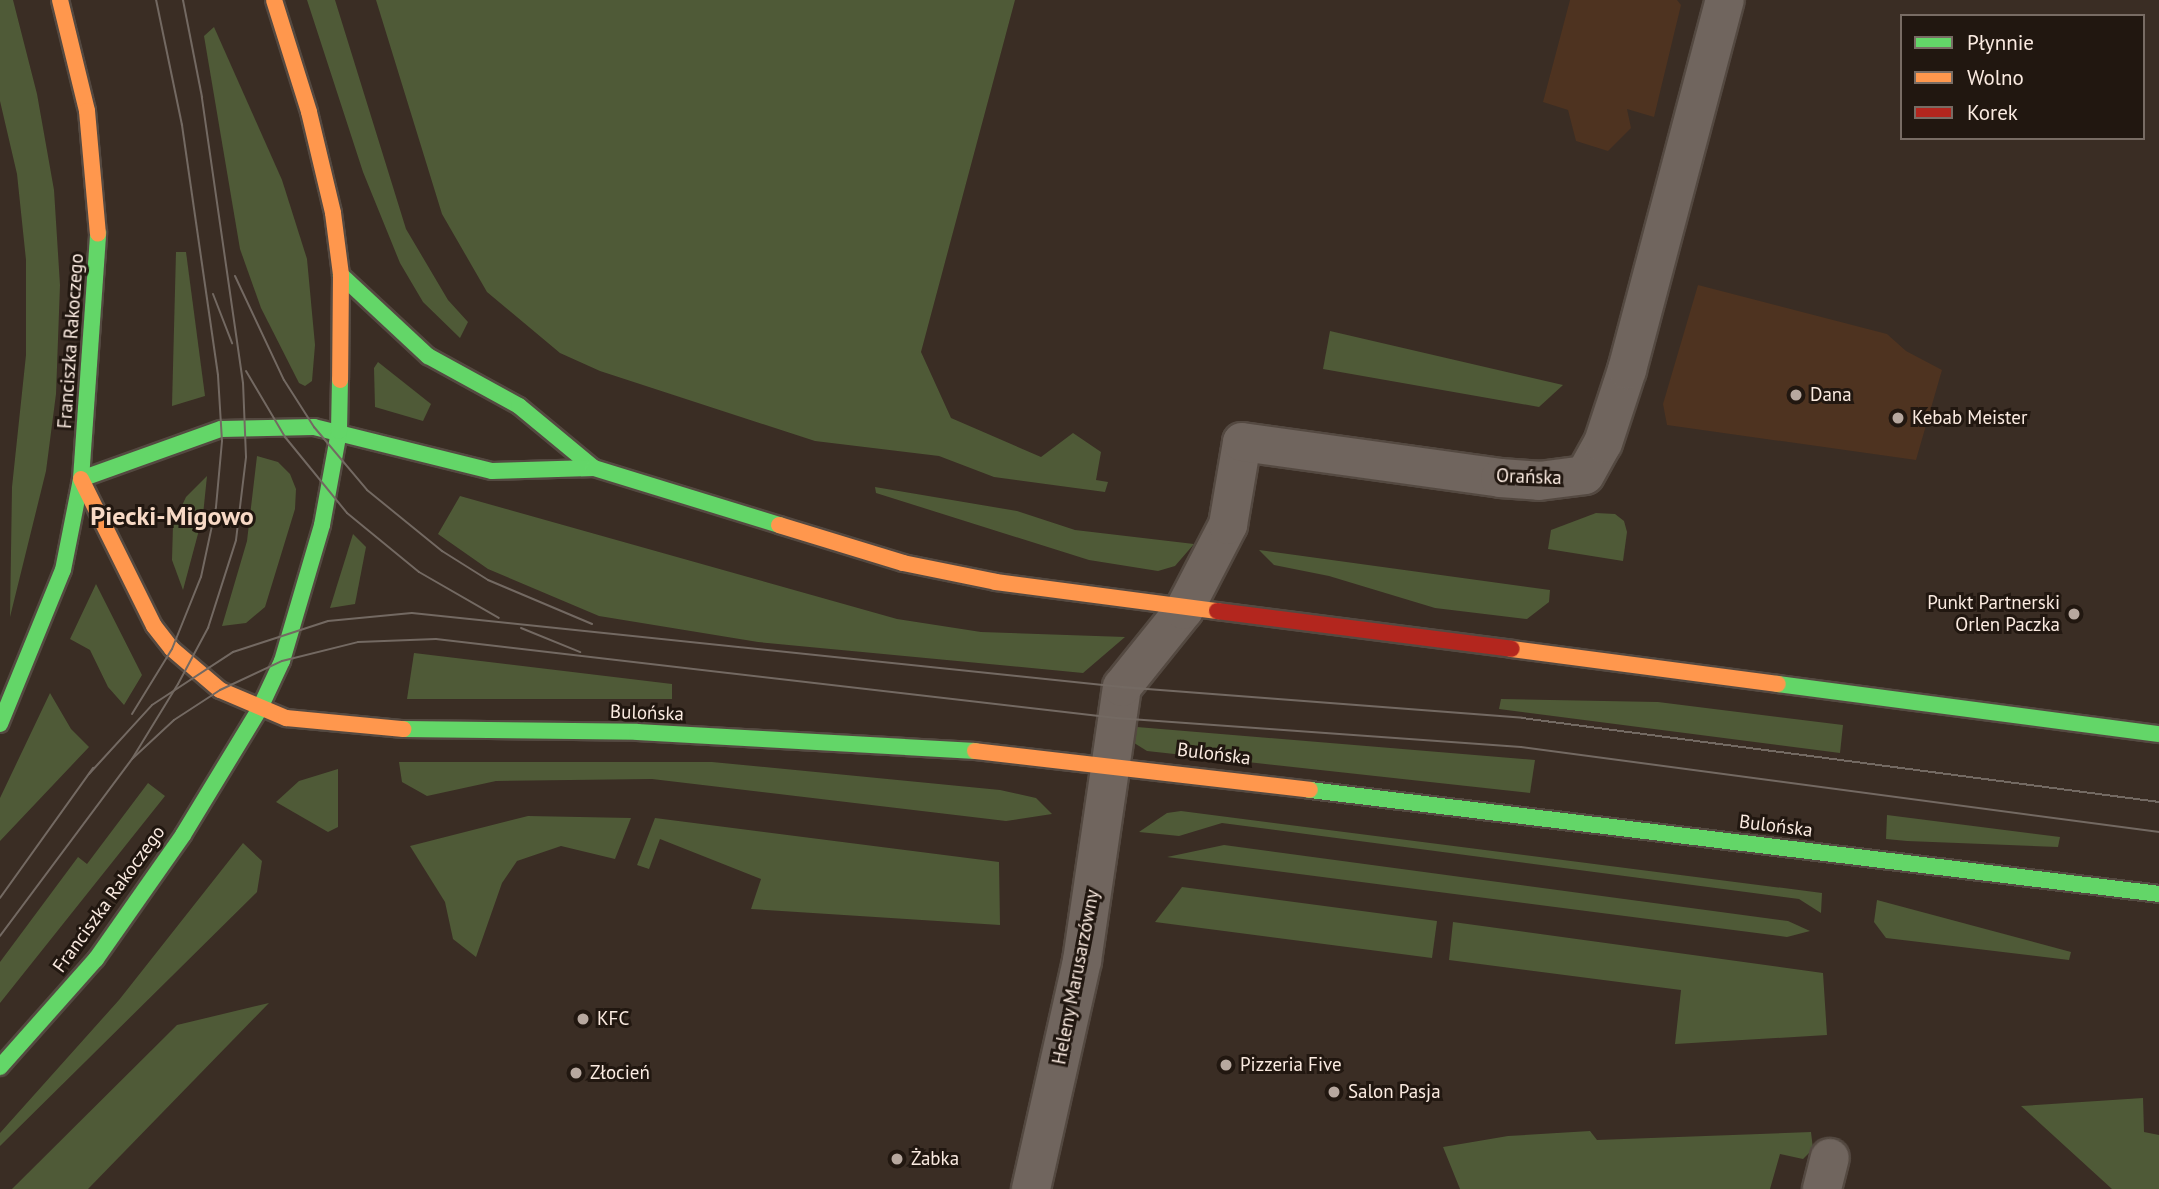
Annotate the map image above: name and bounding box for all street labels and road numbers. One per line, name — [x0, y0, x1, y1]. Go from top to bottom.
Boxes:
street label: Franciszka Rakoczego — [53, 253, 89, 429]
street label: Orańska — [1496, 464, 1562, 490]
street label: Bulońska — [610, 700, 684, 726]
street label: Bulońska — [1176, 738, 1252, 770]
street label: Bulońska — [1738, 810, 1814, 842]
street label: Franciszka Rakoczego — [48, 821, 170, 977]
street label: Heleny Marusarzówny — [1048, 887, 1104, 1067]

